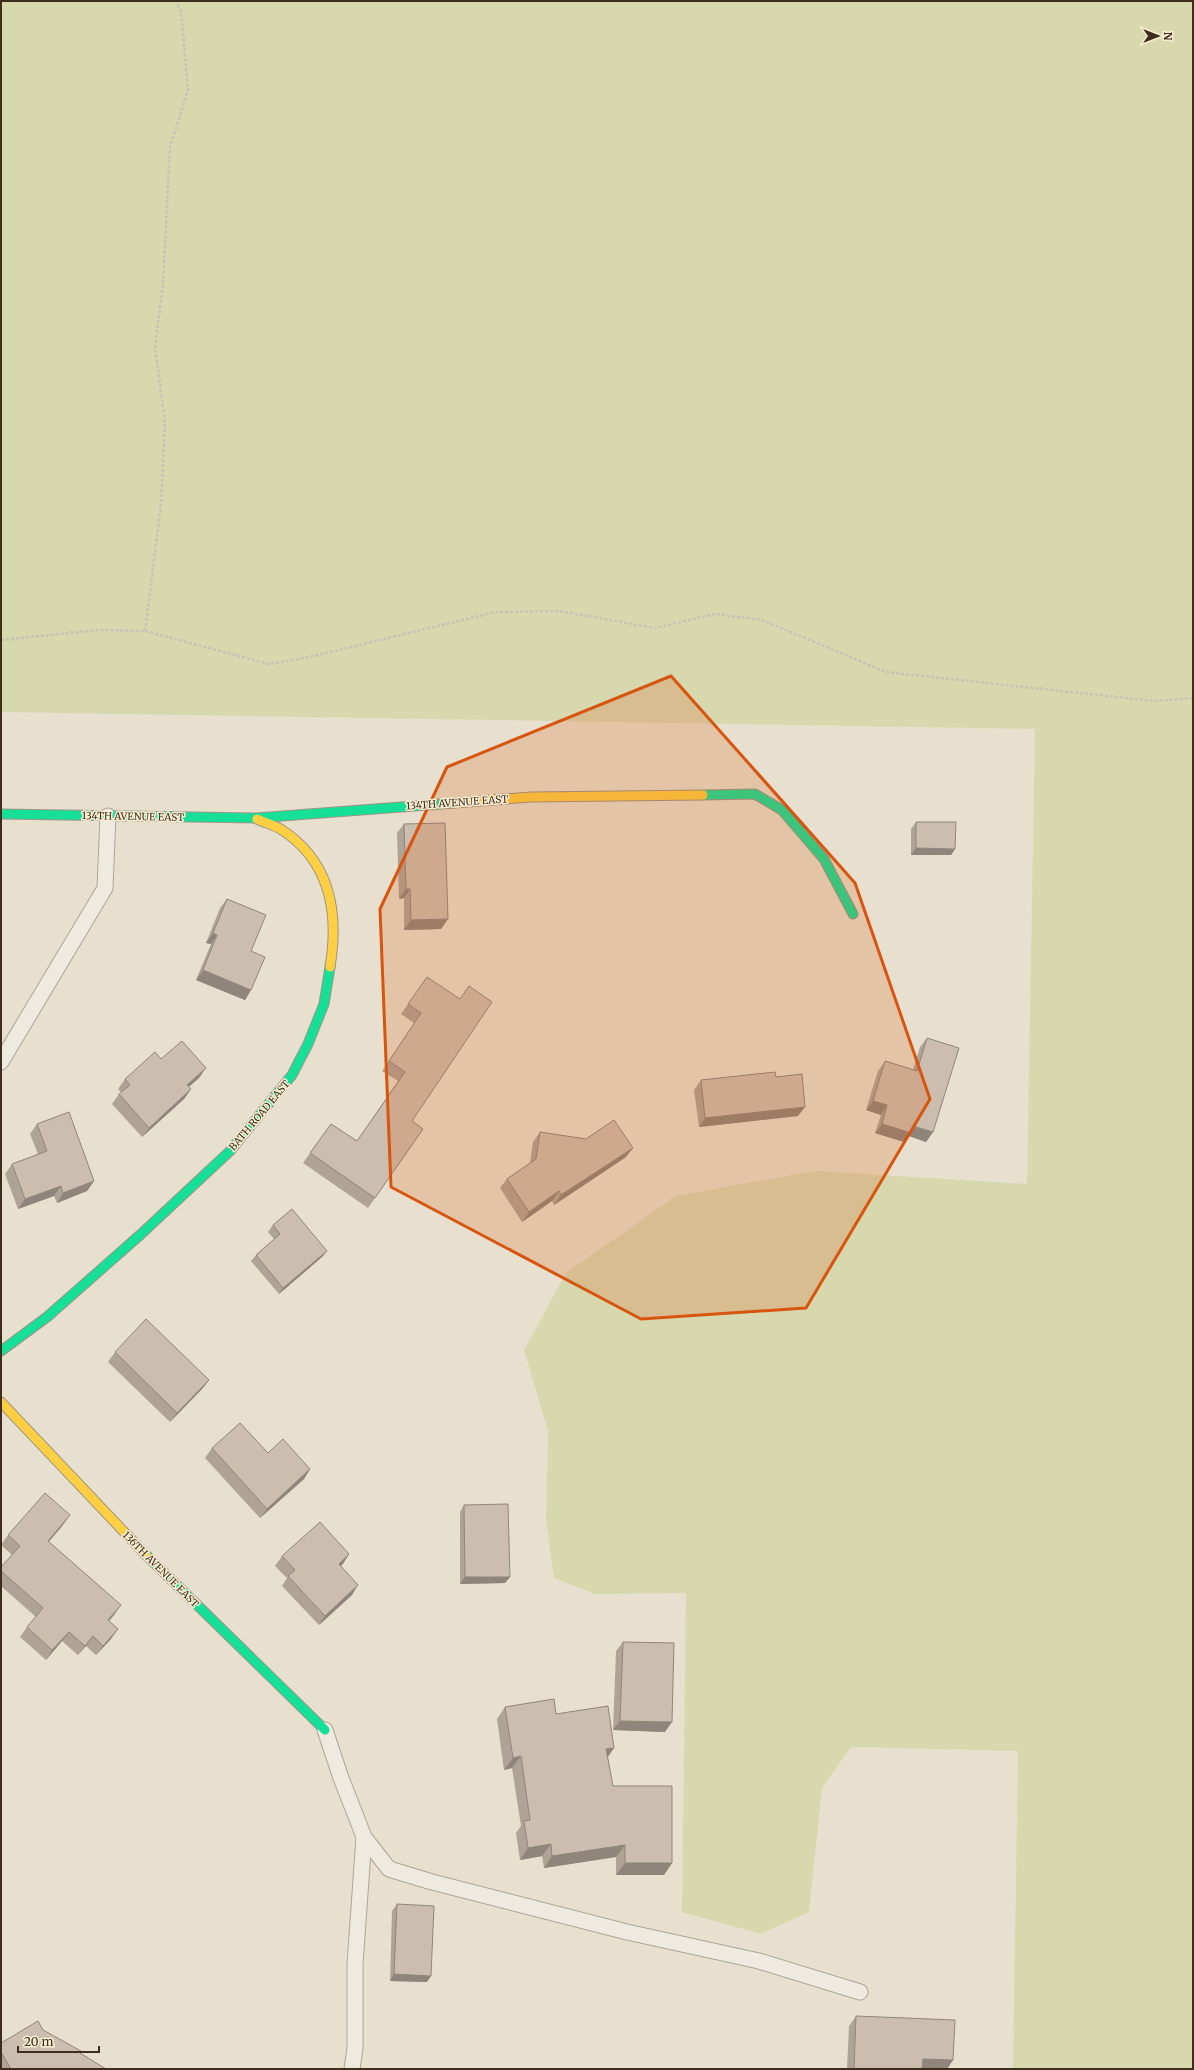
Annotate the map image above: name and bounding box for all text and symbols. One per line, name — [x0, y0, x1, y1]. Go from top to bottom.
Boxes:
north arrow — [1138, 16, 1178, 56]
text: N — [1161, 32, 1175, 41]
street label: 134TH AVENUE EAST — [406, 792, 509, 813]
street label: 134TH AVENUE EAST — [82, 809, 184, 824]
street label: BATH ROAD EAST — [226, 1077, 293, 1153]
street label: 136TH AVENUE EAST — [120, 1528, 202, 1610]
scale bar — [18, 2028, 99, 2054]
text: 20 m — [24, 2034, 53, 2049]

